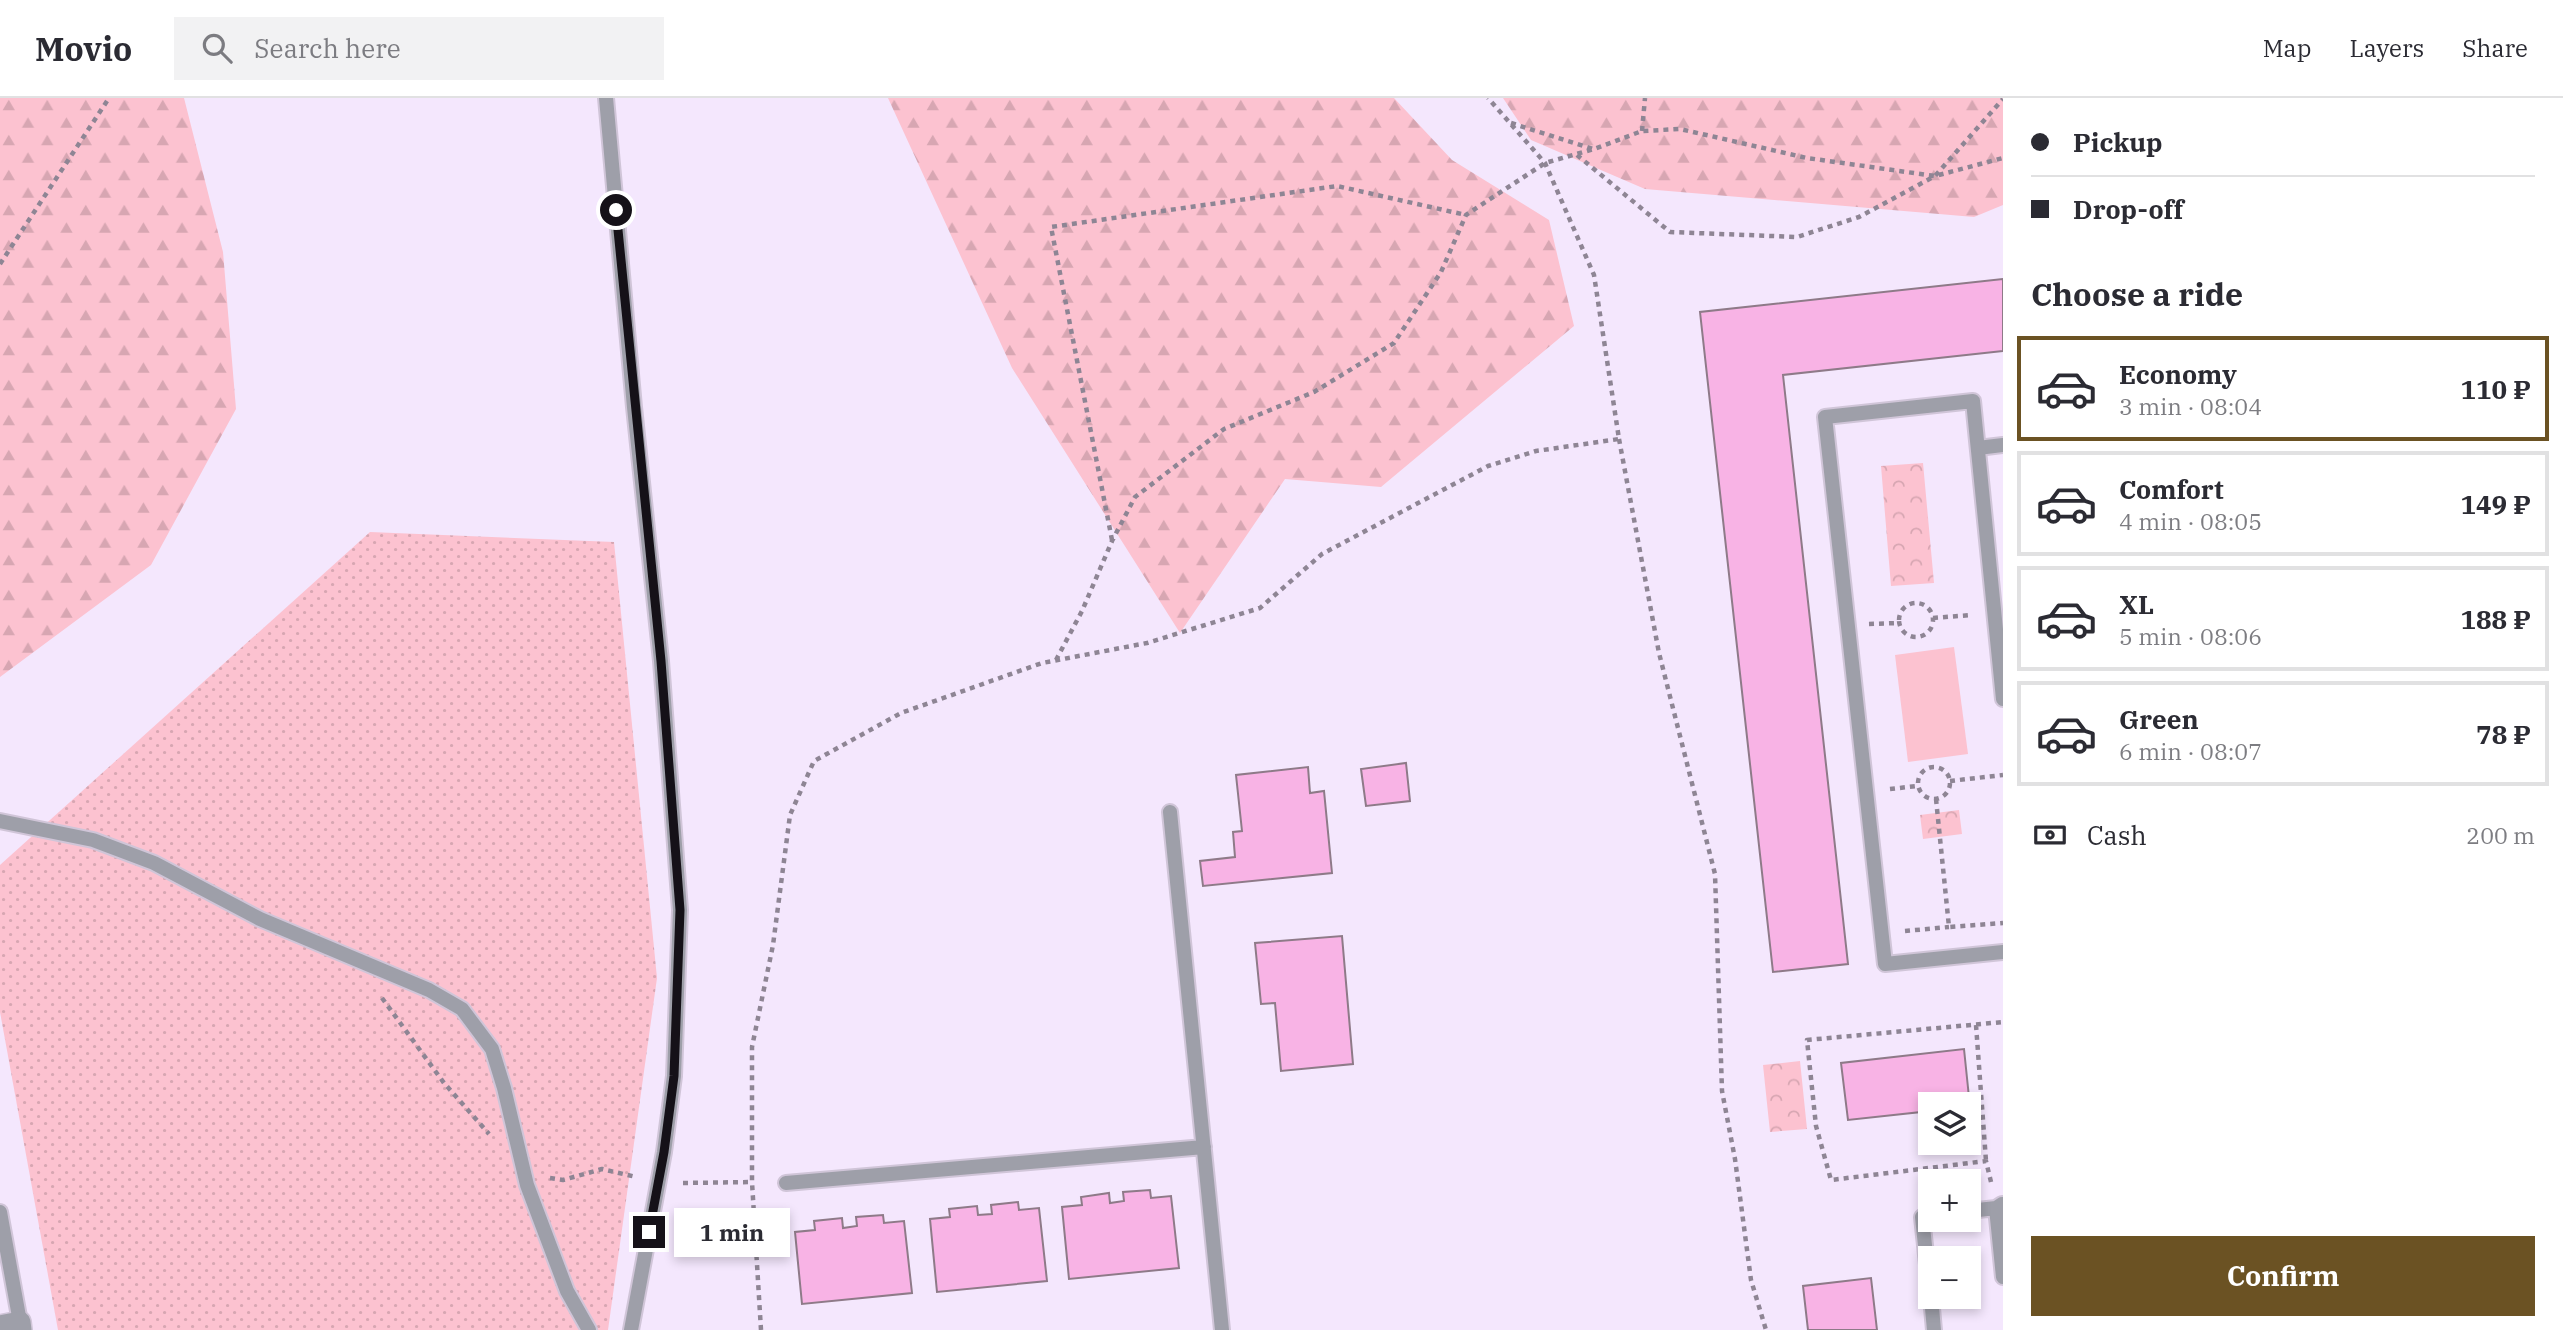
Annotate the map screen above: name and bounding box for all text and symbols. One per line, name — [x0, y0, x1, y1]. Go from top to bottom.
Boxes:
search box — [174, 17, 664, 80]
text: Movio — [35, 27, 132, 70]
icon: search — [198, 29, 236, 67]
text: Search here — [254, 31, 401, 65]
text: Map — [2263, 32, 2311, 64]
text: Layers — [2349, 32, 2424, 64]
text: Share — [2462, 32, 2528, 64]
text: Pickup — [2073, 125, 2163, 159]
text: Drop-off — [2073, 192, 2184, 226]
route start — [600, 194, 632, 226]
text: Choose a ride — [2031, 273, 2243, 315]
icon: car — [2035, 357, 2098, 420]
text: Economy — [2119, 357, 2237, 391]
text: 110 ₽ — [2460, 372, 2531, 406]
text: 3 min · 08:04 — [2119, 391, 2262, 421]
icon: car — [2035, 472, 2098, 535]
text: Comfort — [2119, 472, 2224, 506]
text: 149 ₽ — [2460, 487, 2531, 521]
text: 4 min · 08:05 — [2119, 506, 2262, 536]
icon: car — [2035, 587, 2098, 650]
text: XL — [2119, 587, 2154, 621]
text: 188 ₽ — [2460, 602, 2531, 636]
text: 5 min · 08:06 — [2119, 621, 2262, 651]
icon: car — [2035, 702, 2098, 765]
text: Green — [2119, 702, 2199, 736]
text: 78 ₽ — [2476, 717, 2531, 751]
text: 6 min · 08:07 — [2119, 736, 2262, 766]
icon: cash — [2031, 816, 2069, 854]
text: Cash — [2087, 818, 2147, 852]
text: 200 m — [2466, 820, 2535, 850]
map controls — [1918, 1092, 1981, 1309]
button: layers — [1918, 1092, 1981, 1155]
button: + — [1918, 1169, 1981, 1232]
callout: 1 min — [674, 1208, 789, 1256]
route end — [633, 1216, 665, 1248]
text: 1 min — [700, 1217, 764, 1247]
button: Confirm — [2031, 1236, 2535, 1316]
button: − — [1918, 1246, 1981, 1309]

